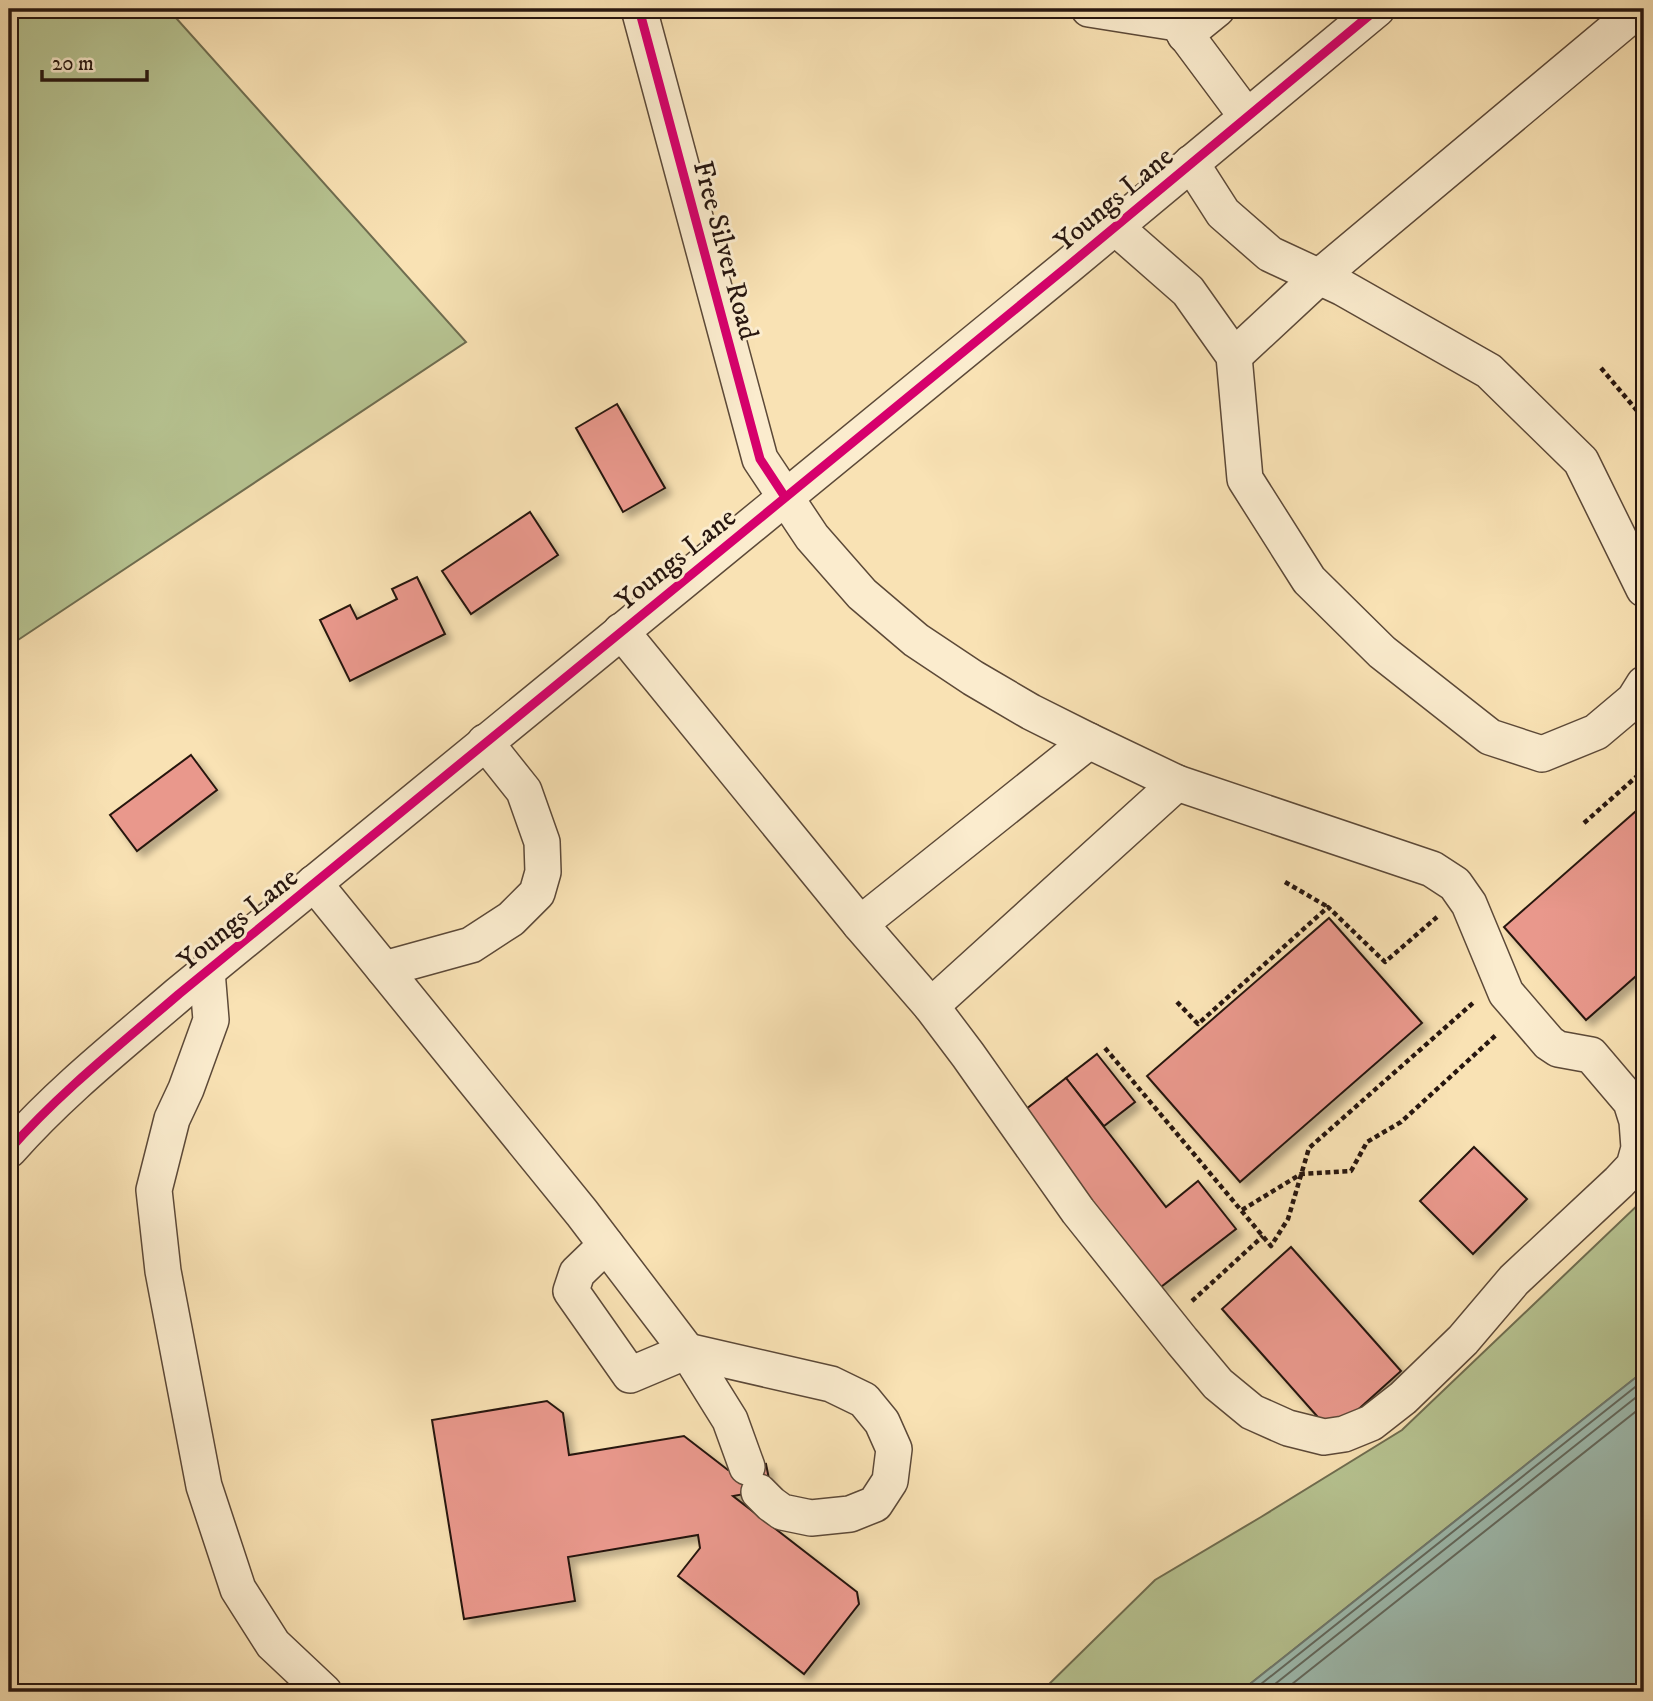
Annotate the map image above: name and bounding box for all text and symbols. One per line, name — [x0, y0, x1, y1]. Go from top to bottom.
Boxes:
scale bar — [42, 38, 147, 82]
text: 20 m — [52, 51, 94, 77]
street label: Youngs Lane — [1047, 139, 1181, 259]
street label: Free Silver Road — [685, 157, 766, 344]
street label: Youngs Lane — [609, 500, 743, 618]
street label: Youngs Lane — [171, 860, 305, 978]

